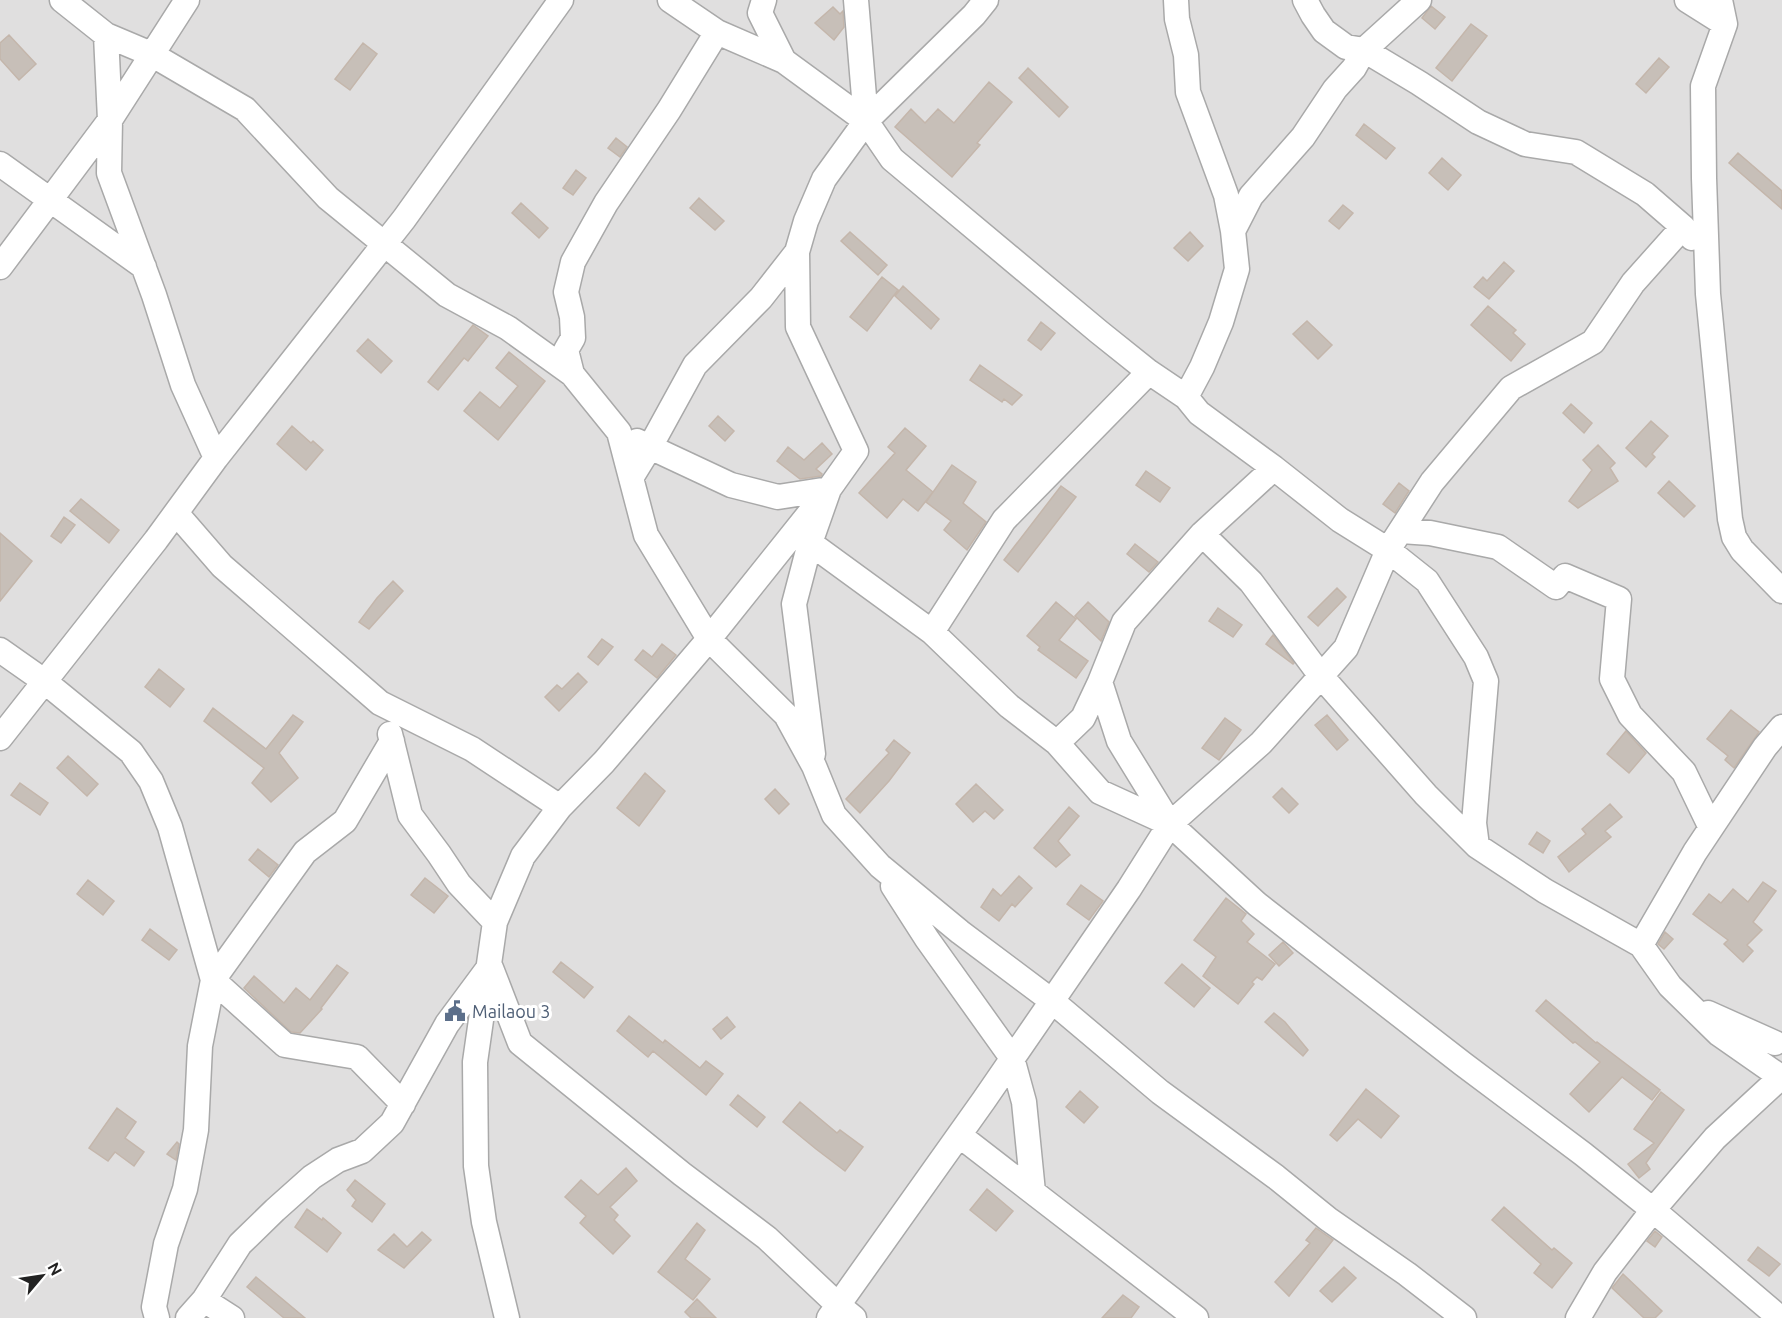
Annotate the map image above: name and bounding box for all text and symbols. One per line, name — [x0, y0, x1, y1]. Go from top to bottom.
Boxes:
public building icon: Mailaou 3 — [443, 999, 467, 1023]
place label: Mailaou 3 — [472, 1001, 550, 1021]
north arrow — [12, 1246, 72, 1306]
text: N — [44, 1259, 66, 1278]

